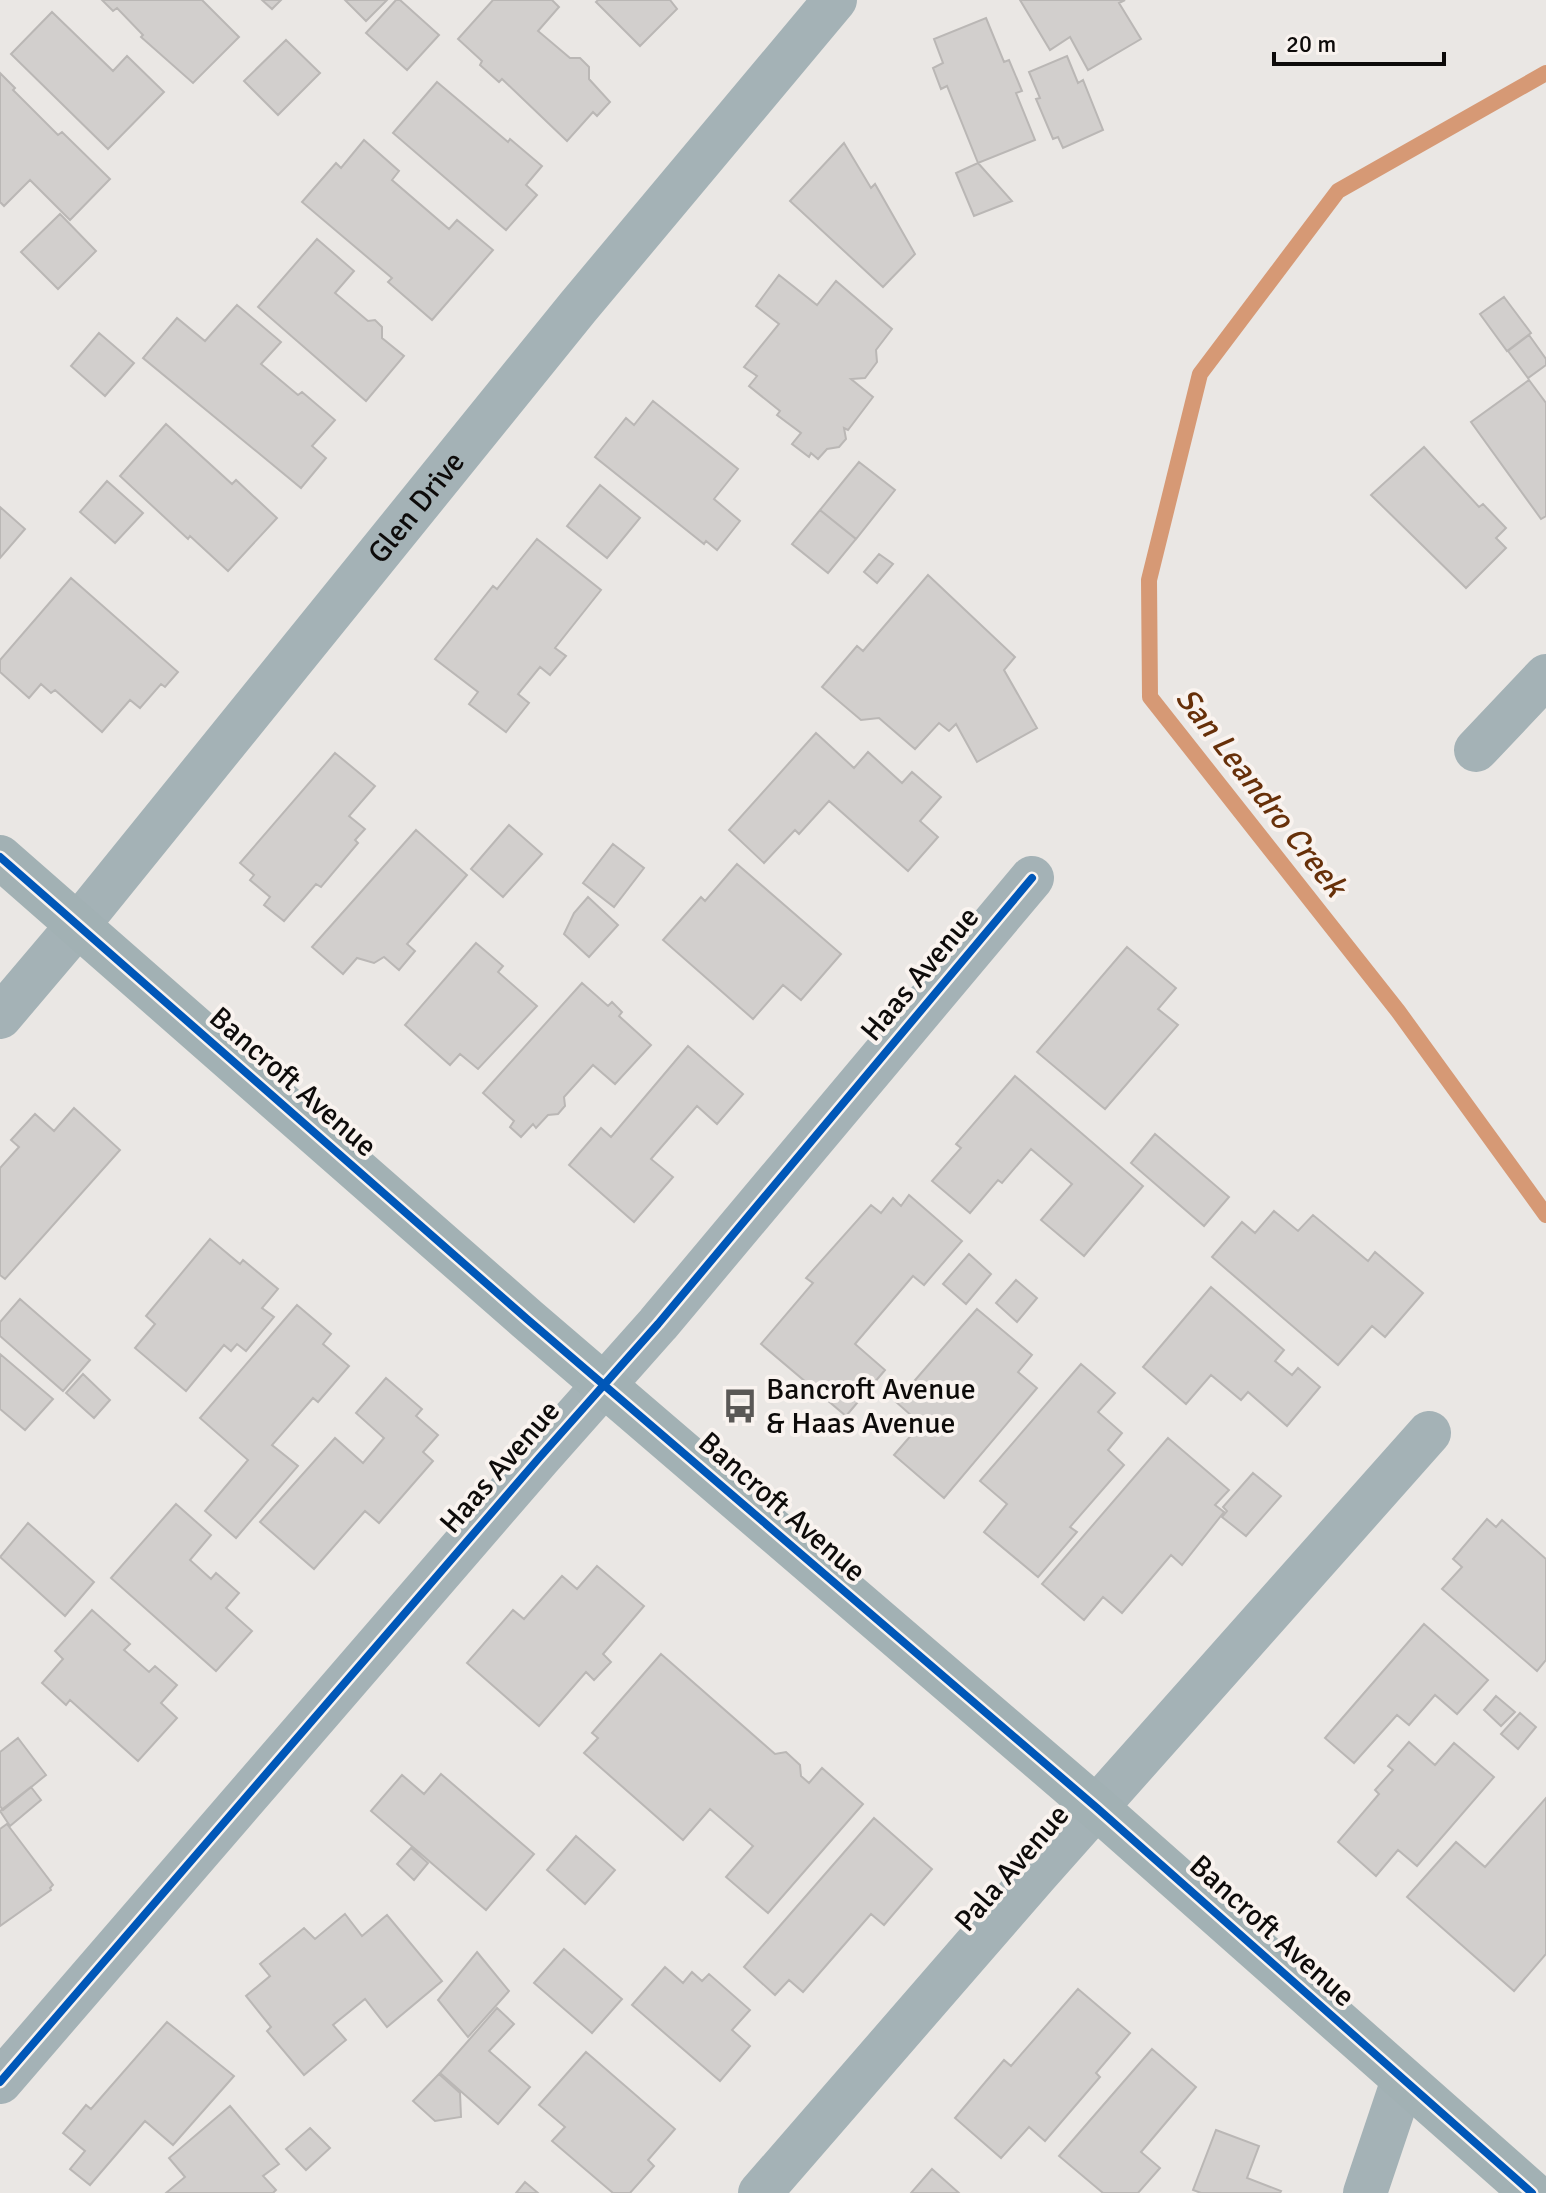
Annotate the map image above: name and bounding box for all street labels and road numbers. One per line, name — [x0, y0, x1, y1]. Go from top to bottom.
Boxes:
street label: Glen Drive — [360, 444, 472, 571]
street label: Haas Avenue — [853, 899, 987, 1049]
street label: Bancroft Avenue — [202, 999, 384, 1165]
street label: Haas Avenue — [432, 1393, 568, 1541]
street label: Bancroft Avenue — [691, 1424, 873, 1590]
street label: Pala Avenue — [947, 1797, 1077, 1939]
street label: Bancroft Avenue — [1182, 1847, 1362, 2015]

